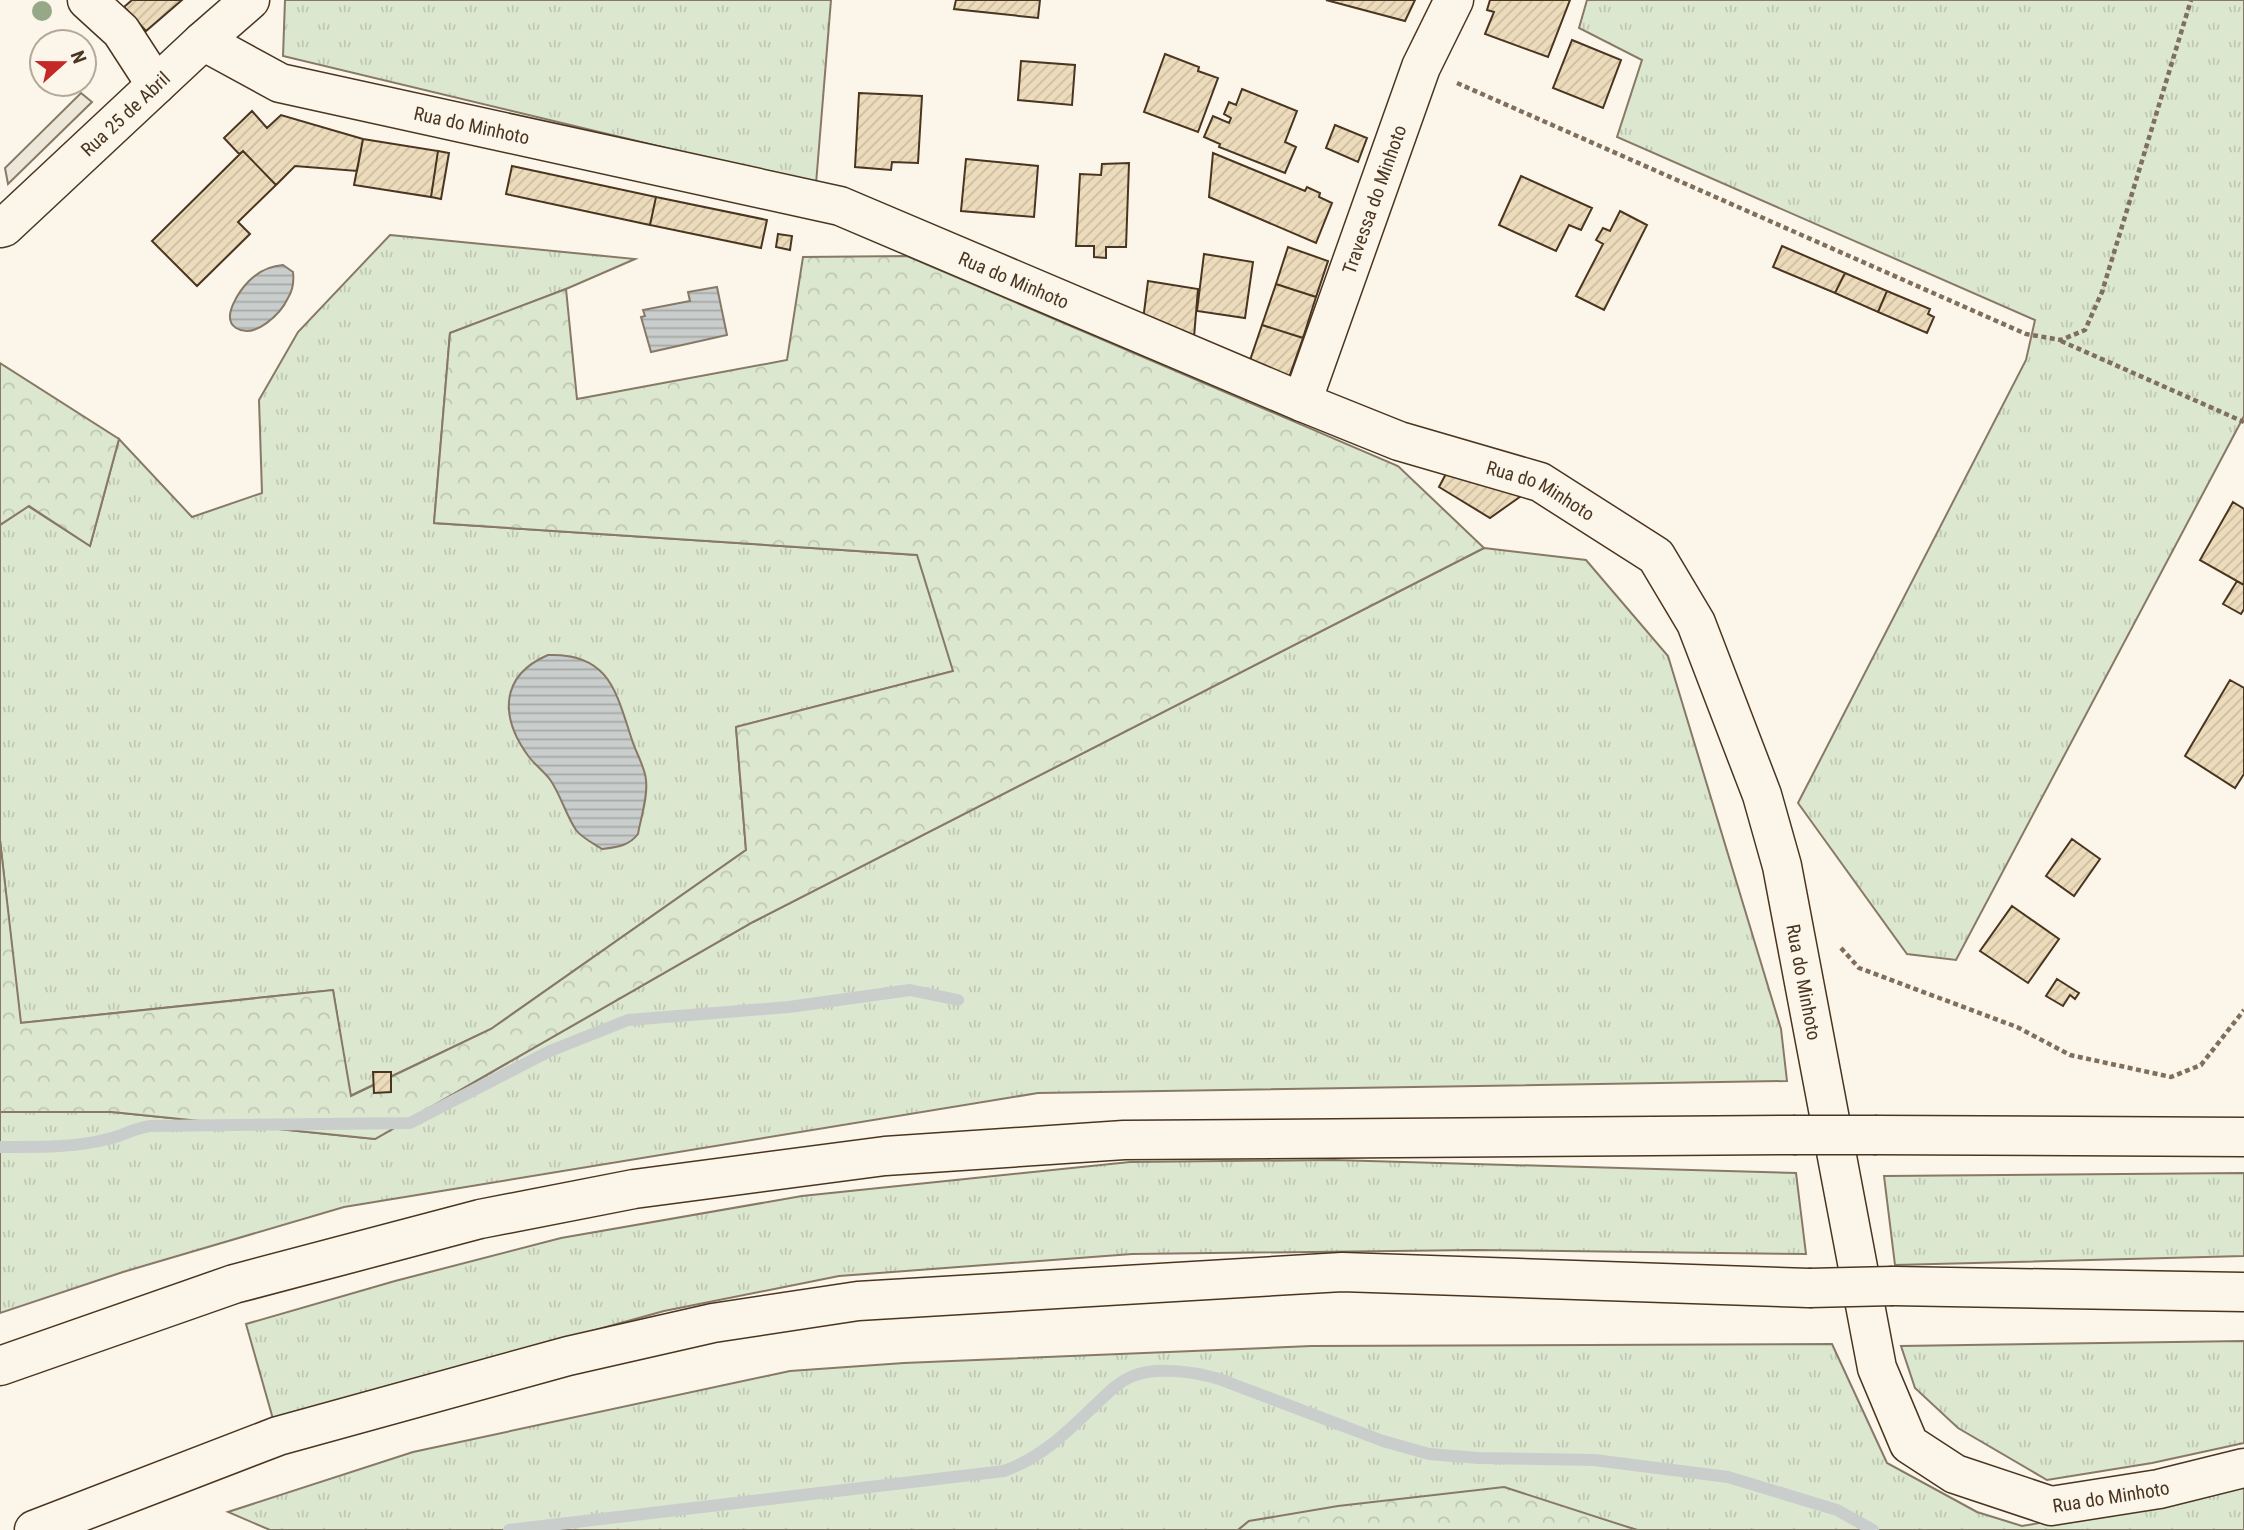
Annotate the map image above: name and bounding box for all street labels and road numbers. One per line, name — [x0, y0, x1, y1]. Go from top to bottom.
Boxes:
street label: Rua 25 de Abril — [76, 67, 175, 161]
street label: Rua do Minhoto — [412, 101, 532, 149]
street label: Travessa do Minhoto — [1337, 122, 1411, 277]
street label: Rua do Minhoto — [955, 246, 1073, 313]
street label: Rua do Minhoto — [1484, 456, 1599, 525]
street label: Rua do Minhoto — [1782, 922, 1826, 1042]
street label: Rua do Minhoto — [2051, 1475, 2172, 1517]

